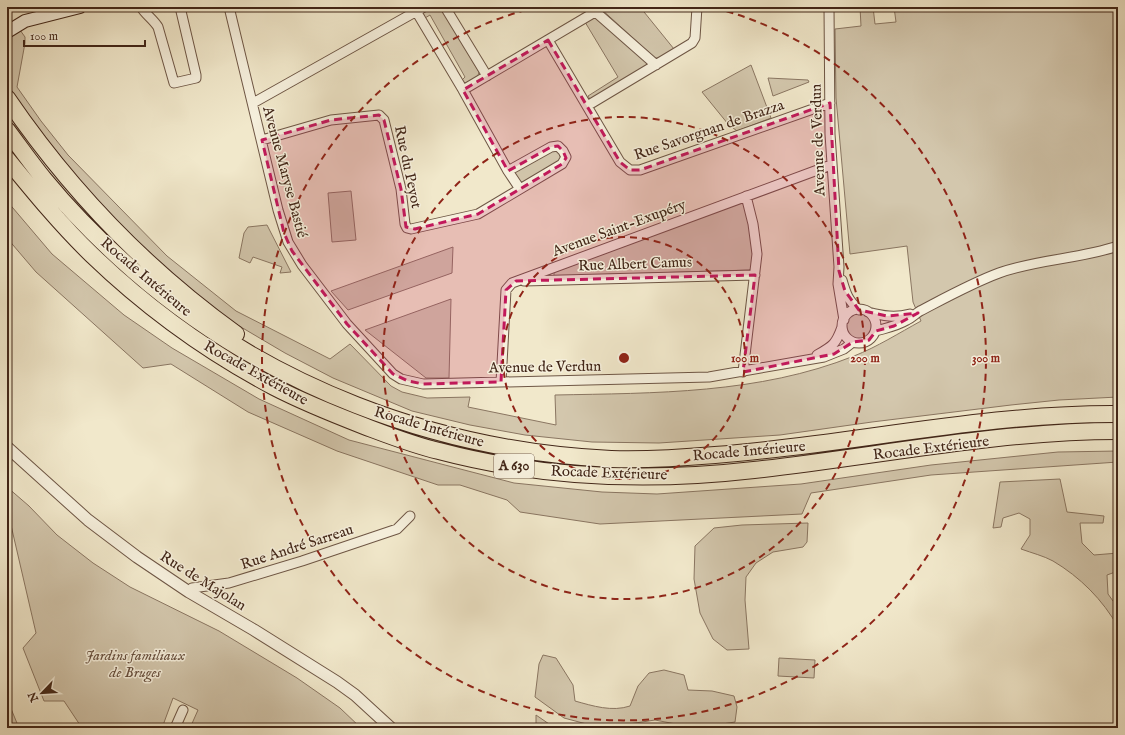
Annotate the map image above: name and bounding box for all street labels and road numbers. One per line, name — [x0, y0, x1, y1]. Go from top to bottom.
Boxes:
street label: Avenue de Verdun — [807, 83, 829, 198]
street label: Rue Savorgnan de Brazza — [631, 95, 787, 165]
street label: Avenue Maryse Bastié — [258, 103, 312, 240]
street label: Rue du Peyot — [390, 124, 426, 210]
street label: Avenue Saint-Exupéry — [549, 195, 689, 261]
street label: Rocade Intérieure — [96, 233, 196, 321]
street label: Rue Albert Camus — [578, 253, 692, 275]
street label: Rocade Extérieure — [200, 336, 312, 410]
street label: Avenue de Verdun — [488, 357, 601, 377]
street label: Rocade Intérieure — [372, 402, 486, 452]
street label: Rocade Extérieure — [872, 431, 990, 465]
street label: Rocade Intérieure — [692, 437, 806, 465]
road number: A 630 — [494, 454, 534, 478]
street label: Rocade Extérieure — [550, 461, 668, 485]
street label: Rue André Sarreau — [238, 520, 356, 574]
street label: Rue de Majolan — [156, 547, 250, 615]

